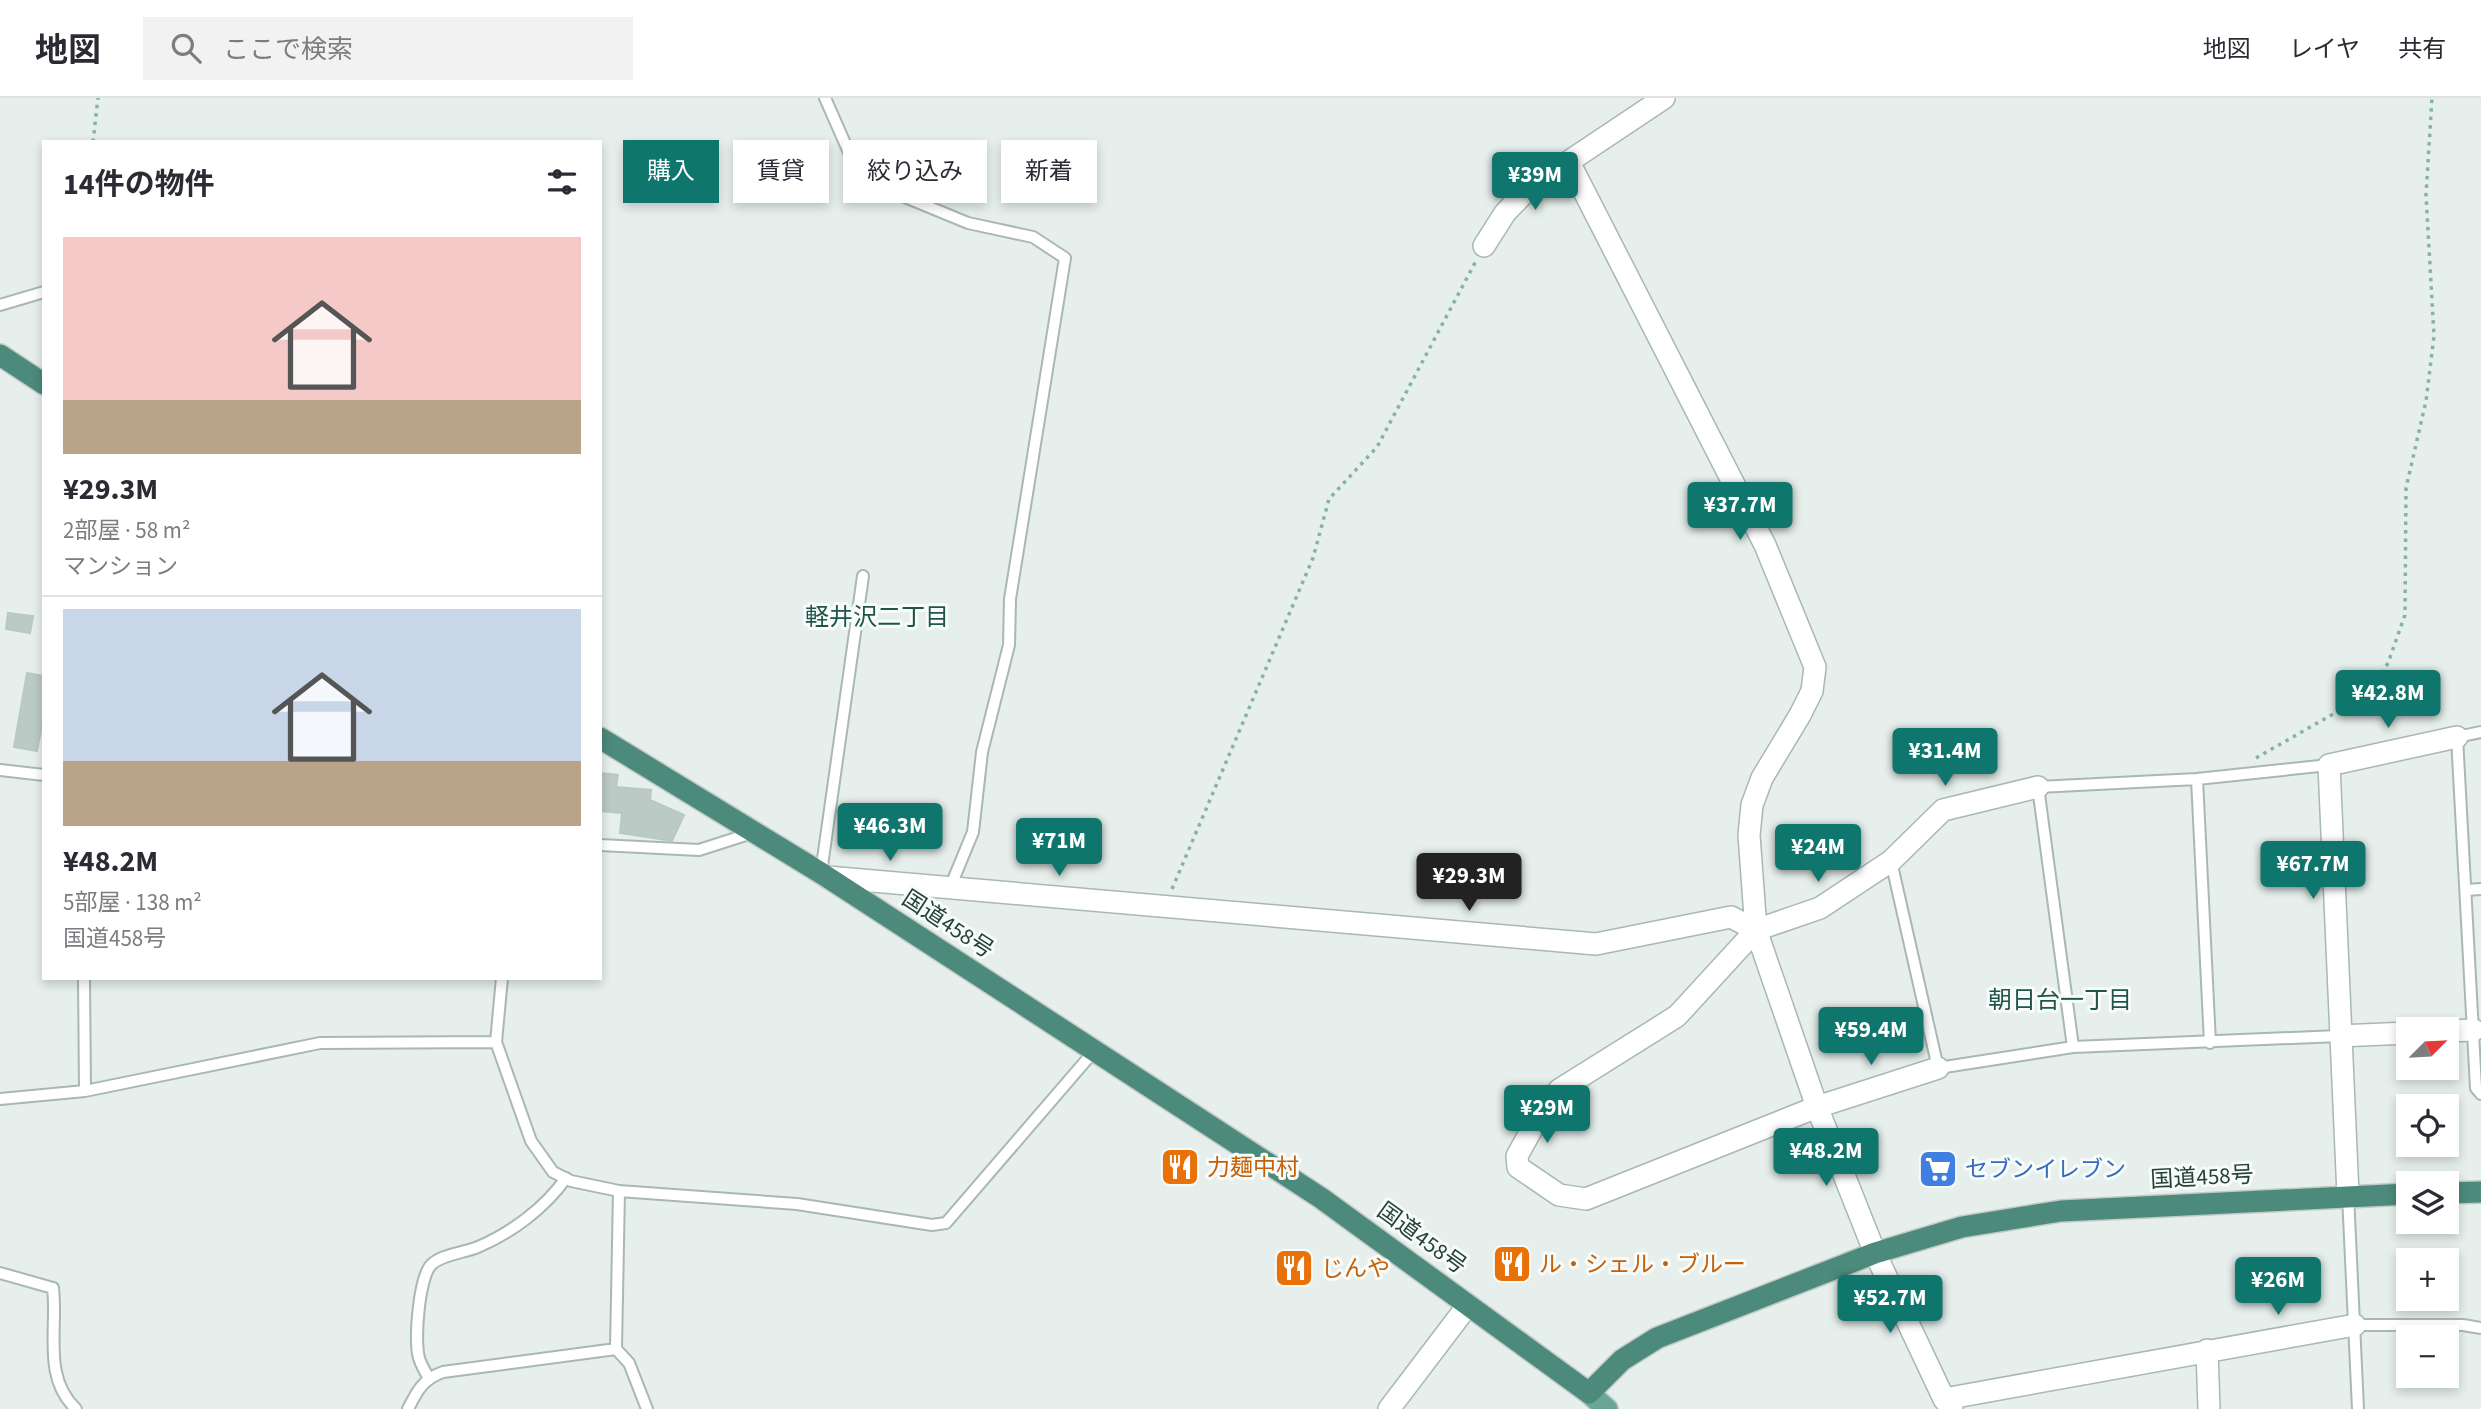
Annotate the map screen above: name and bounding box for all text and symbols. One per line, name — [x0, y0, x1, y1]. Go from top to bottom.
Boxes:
search box — [143, 17, 633, 80]
text: 地図 — [35, 27, 101, 74]
icon: search — [167, 29, 205, 67]
text: ここで検索 — [223, 31, 353, 68]
text: 地図 — [2203, 32, 2251, 67]
text: レイヤ — [2289, 32, 2360, 67]
text: 共有 — [2398, 32, 2446, 67]
chip: 購入 — [623, 140, 719, 203]
chip: 賃貸 — [733, 140, 829, 203]
chip: 絞り込み — [843, 140, 987, 203]
chip: 新着 — [1001, 140, 1097, 203]
pin: ¥39M — [1494, 152, 1576, 212]
text: ¥39M — [1508, 158, 1562, 191]
text: 14件の物件 — [63, 163, 215, 206]
icon: filters — [543, 163, 581, 201]
icon: home — [259, 282, 385, 408]
text: ¥29.3M — [63, 468, 158, 511]
pin: ¥37.7M — [1683, 482, 1797, 542]
text: ¥37.7M — [1703, 488, 1777, 521]
text: 2部屋 · 58 m² — [63, 514, 190, 547]
text: マンション — [63, 550, 178, 583]
district label: 軽井沢二丁目 — [805, 600, 949, 635]
icon: home — [259, 654, 385, 780]
pin: ¥42.8M — [2331, 670, 2445, 730]
text: ¥42.8M — [2351, 676, 2425, 709]
pin: ¥31.4M — [1888, 728, 2002, 788]
text: ¥31.4M — [1908, 734, 1982, 767]
pin: ¥46.3M — [833, 804, 947, 863]
text: ¥46.3M — [853, 809, 927, 842]
pin: ¥71M — [1018, 818, 1100, 878]
text: ¥71M — [1032, 824, 1086, 857]
pin: ¥24M — [1777, 824, 1859, 884]
text: ¥24M — [1791, 830, 1845, 863]
text: ¥48.2M — [63, 840, 158, 883]
pin: ¥67.7M — [2256, 842, 2370, 901]
text: ¥67.7M — [2276, 847, 2350, 880]
pin: ¥29.3M — [1412, 854, 1526, 913]
text: ¥29.3M — [1432, 859, 1506, 892]
street label: 国道458号 — [896, 882, 1000, 966]
text: 5部屋 · 138 m² — [63, 886, 202, 919]
text: 国道458号 — [63, 922, 166, 955]
district label: 朝日台一丁目 — [1988, 983, 2132, 1018]
pin: ¥59.4M — [1814, 1007, 1928, 1067]
text: ¥59.4M — [1834, 1013, 1908, 1046]
north arrow — [2396, 1017, 2459, 1080]
map controls — [2396, 1017, 2459, 1388]
pin: ¥29M — [1506, 1086, 1588, 1145]
text: ¥29M — [1520, 1091, 1574, 1124]
button: locate — [2396, 1094, 2459, 1157]
pin: ¥48.2M — [1769, 1128, 1883, 1188]
text: ¥48.2M — [1789, 1134, 1863, 1167]
restaurant icon: 力麺中村 — [1159, 1146, 1201, 1188]
supermarket icon: セブンイレブン — [1917, 1148, 1959, 1190]
place label: 力麺中村 — [1207, 1151, 1299, 1184]
place label: セブンイレブン — [1965, 1153, 2126, 1186]
street label: 国道458号 — [2150, 1158, 2254, 1196]
button: layers — [2396, 1171, 2459, 1234]
street label: 国道458号 — [1371, 1194, 1473, 1282]
restaurant icon: ル・シェル・ブルー — [1491, 1243, 1533, 1285]
restaurant icon: じんや — [1273, 1247, 1315, 1289]
place label: ル・シェル・ブルー — [1539, 1248, 1746, 1281]
button: + — [2396, 1248, 2459, 1311]
place label: じんや — [1321, 1252, 1390, 1285]
pin: ¥26M — [2237, 1258, 2319, 1317]
text: ¥26M — [2251, 1263, 2305, 1296]
pin: ¥52.7M — [1833, 1276, 1947, 1335]
text: ¥52.7M — [1853, 1281, 1927, 1314]
button: − — [2396, 1325, 2459, 1388]

